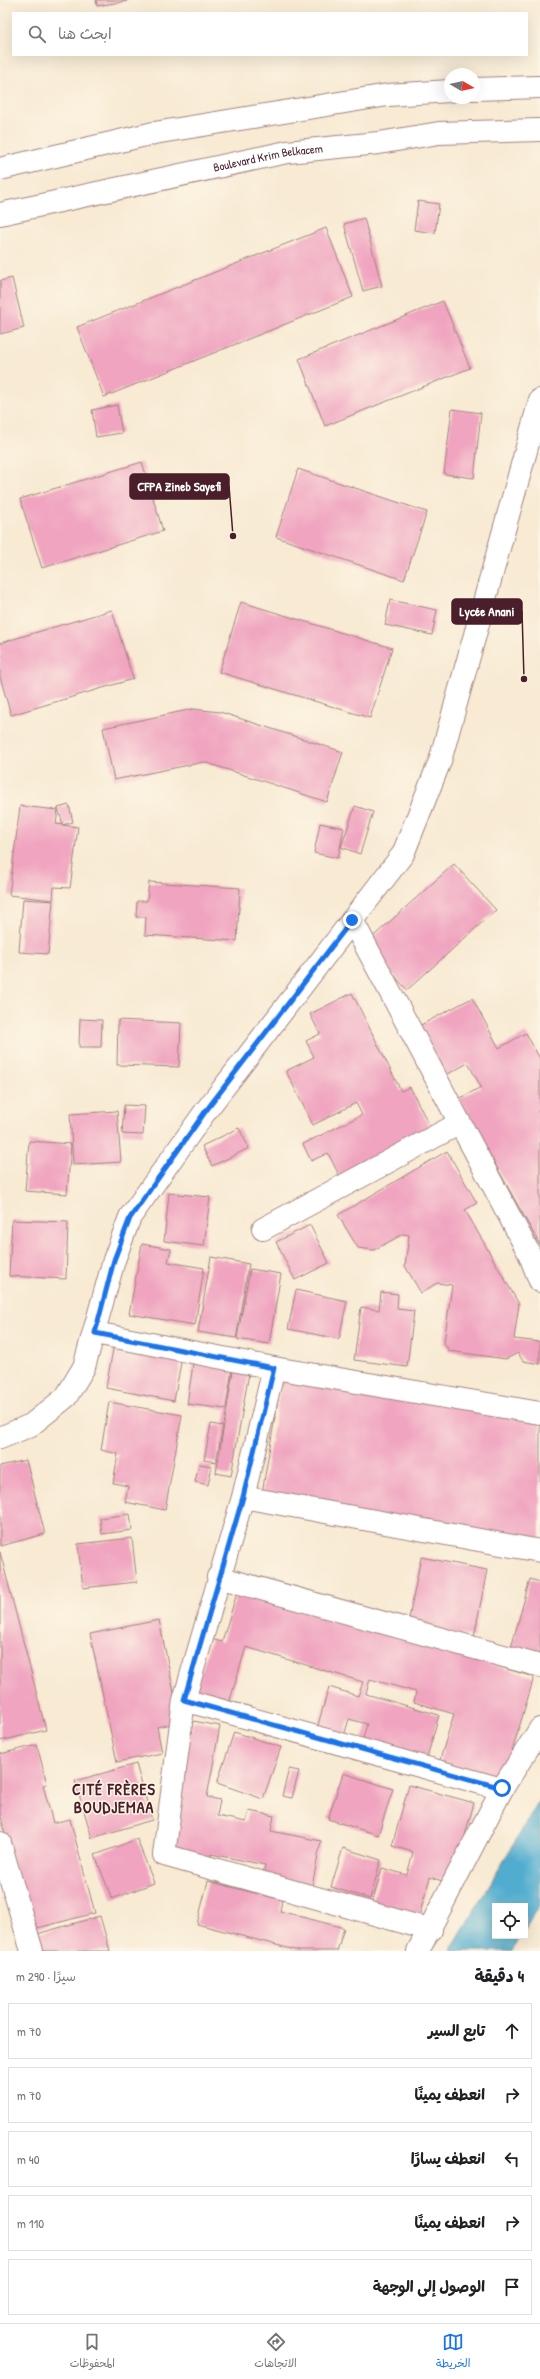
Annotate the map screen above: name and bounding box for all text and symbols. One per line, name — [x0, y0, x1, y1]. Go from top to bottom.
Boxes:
search box — [12, 12, 528, 56]
icon: search — [26, 23, 48, 45]
text: ابحث هنا — [58, 23, 112, 44]
north arrow — [444, 68, 480, 104]
street label: Boulevard Krim Belkacem — [212, 140, 324, 176]
callout: CFPA Zineb Sayefi — [130, 474, 229, 499]
text: CFPA Zineb Sayefi — [137, 477, 222, 496]
callout: Lycée Anani — [452, 599, 522, 624]
text: Lycée Anani — [460, 602, 514, 621]
route end — [343, 911, 361, 929]
district label: CITÉ FRÈRES BOUDJEMAA — [72, 1778, 156, 1818]
route start — [493, 1779, 511, 1797]
map controls — [492, 1903, 528, 1939]
button: locate — [492, 1903, 528, 1939]
text: 4 دقيقة — [474, 1964, 524, 1987]
text: سيرًا · 290 m — [16, 1967, 76, 1985]
text: تابع السير — [428, 2020, 485, 2041]
icon: ahead — [501, 2020, 523, 2042]
text: 70 m — [17, 2022, 41, 2040]
text: انعطف يمينًا — [415, 2084, 485, 2105]
icon: right — [501, 2084, 523, 2106]
text: 70 m — [17, 2086, 41, 2104]
text: انعطف يسارًا — [411, 2148, 485, 2169]
icon: left — [501, 2148, 523, 2170]
text: 40 m — [17, 2150, 40, 2168]
text: انعطف يمينًا — [415, 2212, 485, 2233]
icon: right — [501, 2212, 523, 2234]
text: 110 m — [17, 2214, 44, 2232]
text: الوصول إلى الوجهة — [373, 2276, 485, 2297]
icon: arrive — [501, 2276, 523, 2298]
tab: المحفوظات — [70, 2331, 115, 2373]
tab: الاتجاهات — [254, 2331, 297, 2373]
tab: الخريطة — [436, 2331, 470, 2373]

